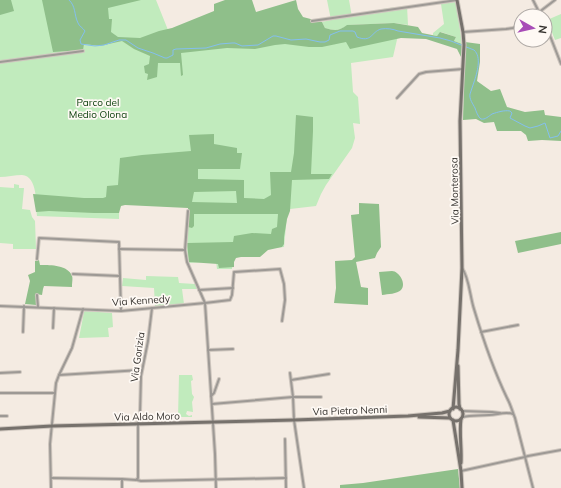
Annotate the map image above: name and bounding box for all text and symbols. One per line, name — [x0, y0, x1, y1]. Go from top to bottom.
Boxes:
north arrow — [513, 8, 553, 48]
text: N — [535, 24, 550, 34]
park label: Parco del Medio Olona — [69, 96, 127, 121]
street label: Via Monterosa — [447, 157, 462, 225]
street label: Via Kennedy — [112, 292, 171, 309]
street label: Via Gorizia — [128, 331, 147, 383]
street label: Via Pietro Nenni — [312, 403, 388, 418]
street label: Via Aldo Moro — [114, 409, 180, 424]

